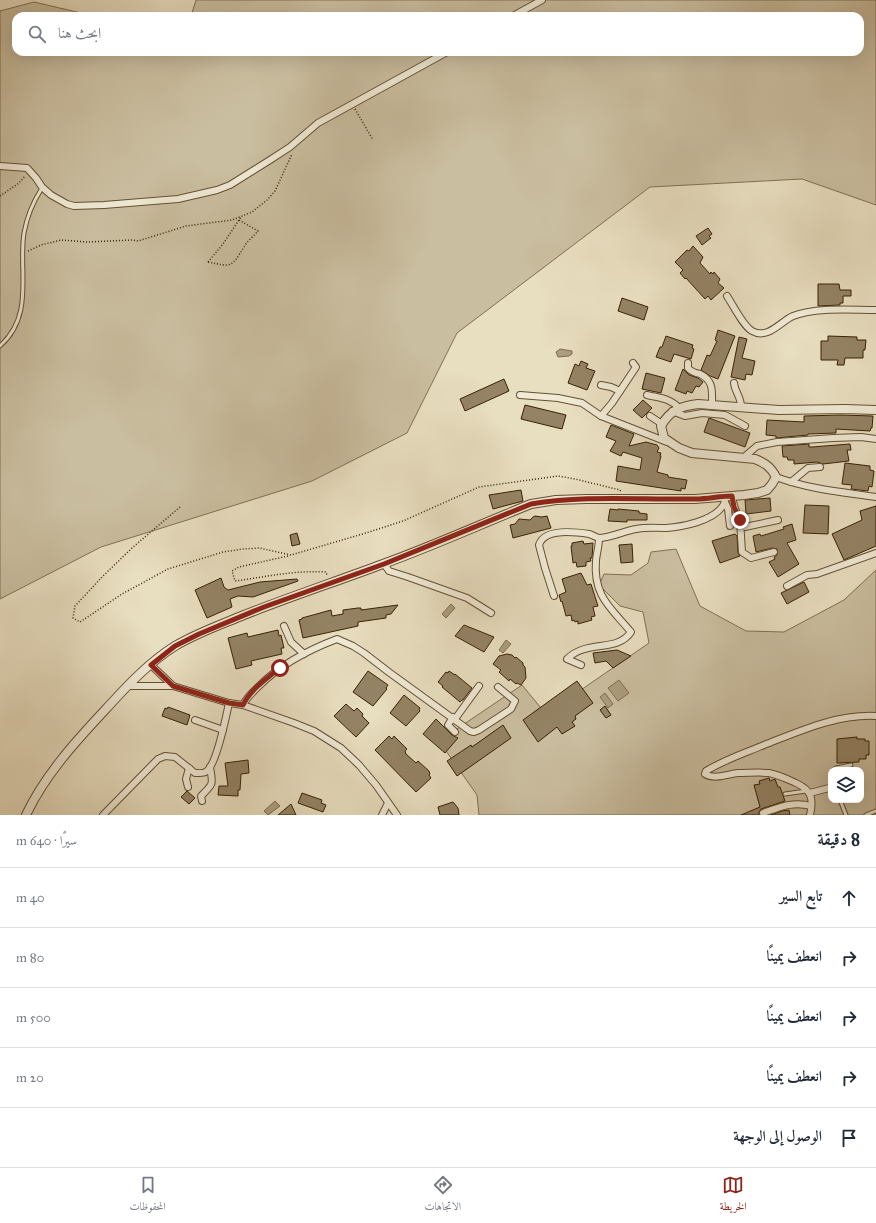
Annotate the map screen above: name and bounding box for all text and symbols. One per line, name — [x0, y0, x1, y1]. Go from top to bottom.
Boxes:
search box — [12, 12, 864, 56]
icon: search — [26, 23, 48, 45]
text: ابحث هنا — [58, 24, 101, 42]
route end — [731, 511, 749, 529]
route start — [271, 659, 289, 677]
map controls — [828, 767, 864, 803]
button: layers — [828, 767, 864, 803]
text: 8 دقيقة — [818, 829, 860, 850]
text: سيرًا · 640 m — [16, 833, 77, 849]
text: تابع السير — [780, 887, 822, 905]
icon: ahead — [838, 887, 860, 909]
text: 40 m — [16, 890, 45, 906]
text: انعطف يمينًا — [767, 947, 822, 965]
icon: right — [838, 947, 860, 969]
text: 80 m — [16, 950, 44, 966]
text: انعطف يمينًا — [767, 1007, 822, 1025]
icon: right — [838, 1007, 860, 1029]
text: 500 m — [16, 1010, 51, 1026]
text: انعطف يمينًا — [767, 1067, 822, 1085]
icon: right — [838, 1067, 860, 1089]
text: 20 m — [16, 1070, 44, 1086]
text: الوصول إلى الوجهة — [733, 1127, 822, 1145]
icon: arrive — [838, 1127, 860, 1149]
tab: المحفوظات — [129, 1174, 166, 1217]
tab: الاتجاهات — [424, 1174, 461, 1217]
tab: الخريطة — [720, 1174, 747, 1217]

